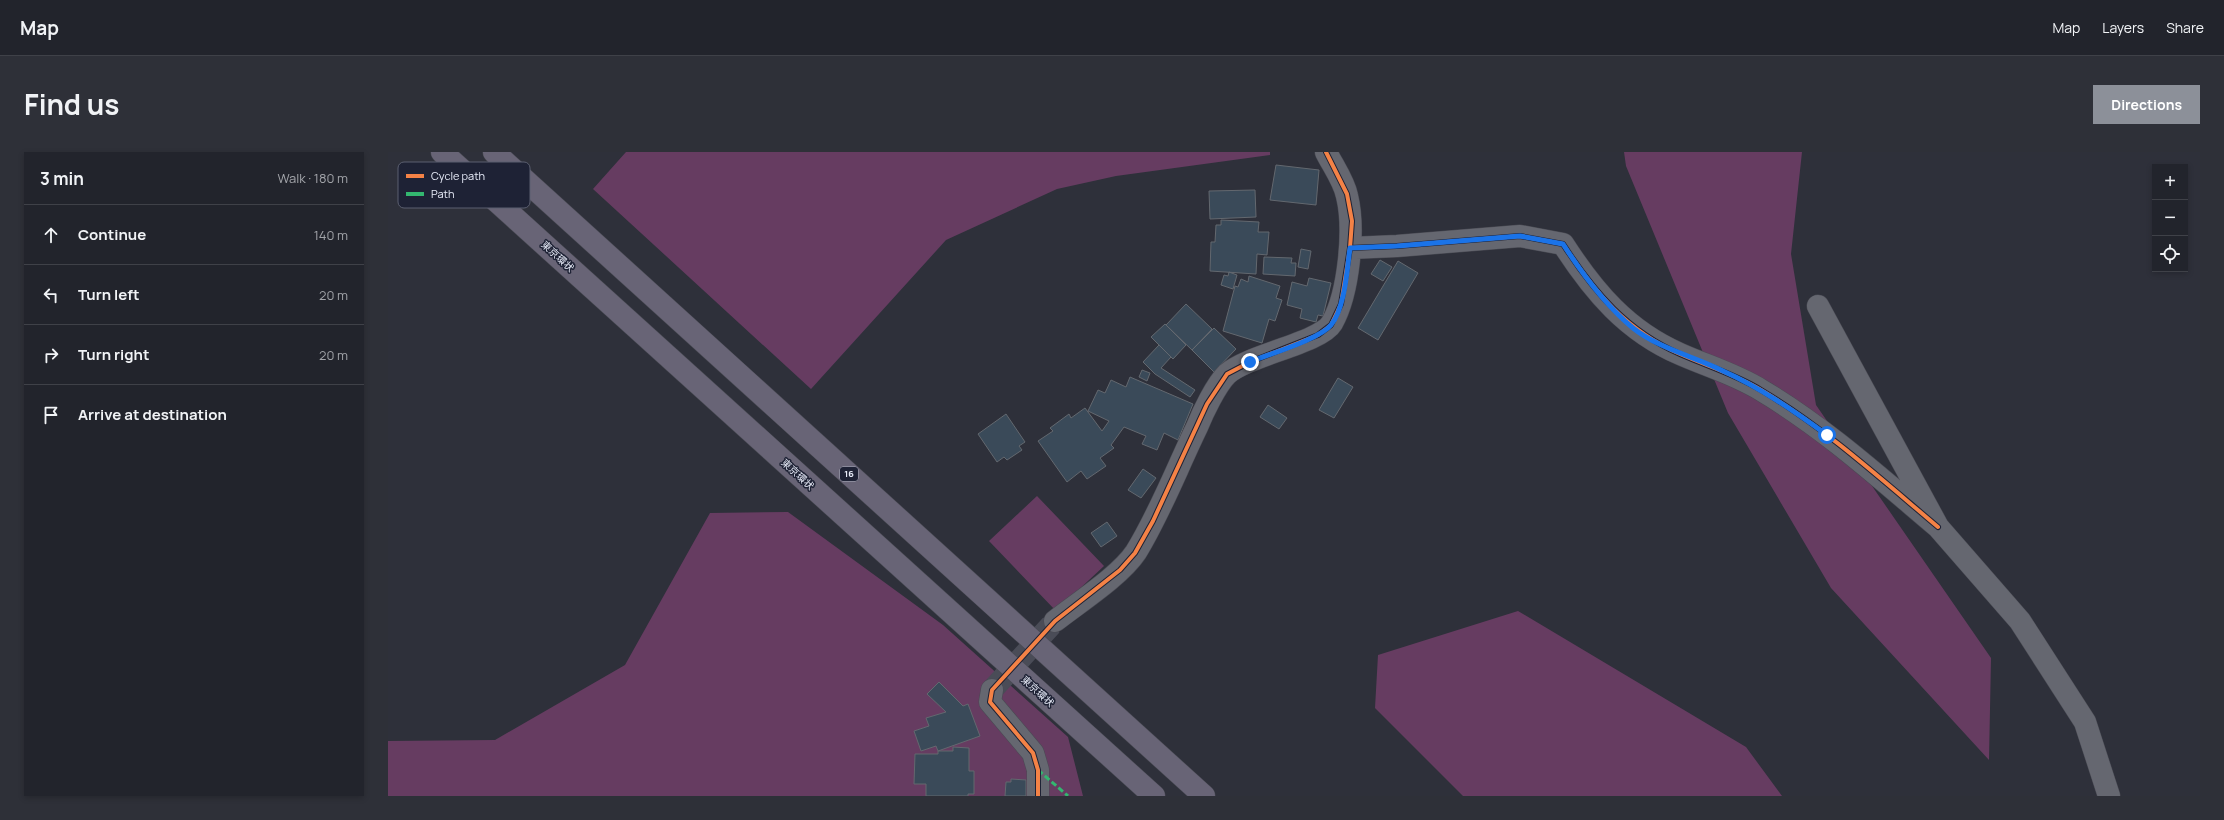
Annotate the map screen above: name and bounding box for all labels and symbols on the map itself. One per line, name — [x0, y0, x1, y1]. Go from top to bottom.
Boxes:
legend — [398, 162, 530, 208]
text: Cycle path — [431, 168, 485, 183]
text: Path — [431, 186, 454, 201]
street label: 東京環状 — [538, 237, 578, 275]
route end — [1241, 353, 1259, 371]
route start — [1818, 426, 1836, 444]
street label: 東京環状 — [778, 455, 818, 493]
road number: 16 — [840, 467, 858, 481]
street label: 東京環状 — [1018, 672, 1058, 710]

